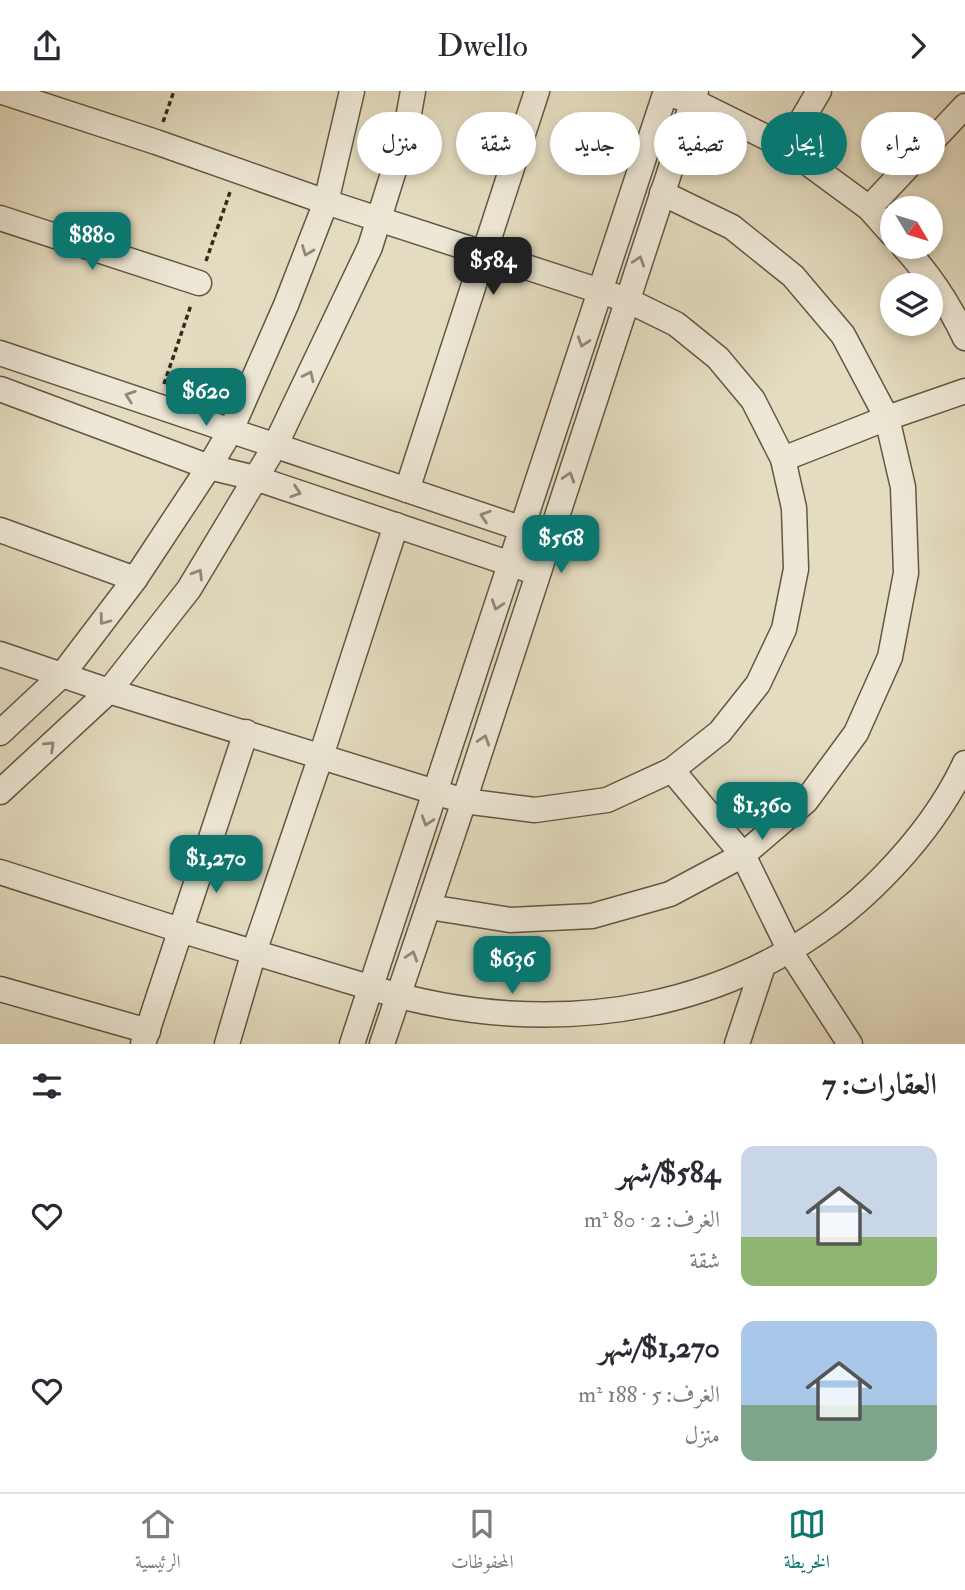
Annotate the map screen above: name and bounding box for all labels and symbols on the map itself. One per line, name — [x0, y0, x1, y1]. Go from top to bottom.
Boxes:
north arrow — [880, 196, 943, 259]
pin: $880 — [51, 213, 133, 272]
pin: $584 — [452, 237, 534, 297]
one-way arrow — [302, 244, 316, 256]
one-way arrow — [631, 256, 646, 268]
one-way arrow — [577, 335, 591, 347]
pin: $620 — [165, 369, 247, 428]
one-way arrow — [301, 371, 315, 383]
one-way arrow — [124, 390, 136, 404]
one-way arrow — [561, 472, 575, 484]
one-way arrow — [289, 484, 301, 498]
one-way arrow — [479, 510, 491, 524]
pin: $568 — [520, 515, 602, 575]
one-way arrow — [189, 569, 202, 582]
one-way arrow — [491, 598, 505, 610]
one-way arrow — [100, 612, 112, 625]
one-way arrow — [475, 735, 490, 747]
one-way arrow — [42, 742, 55, 754]
pin: $1,360 — [705, 783, 819, 842]
one-way arrow — [420, 814, 435, 826]
pin: $1,270 — [159, 835, 273, 895]
pin: $636 — [471, 937, 553, 996]
one-way arrow — [404, 951, 418, 963]

